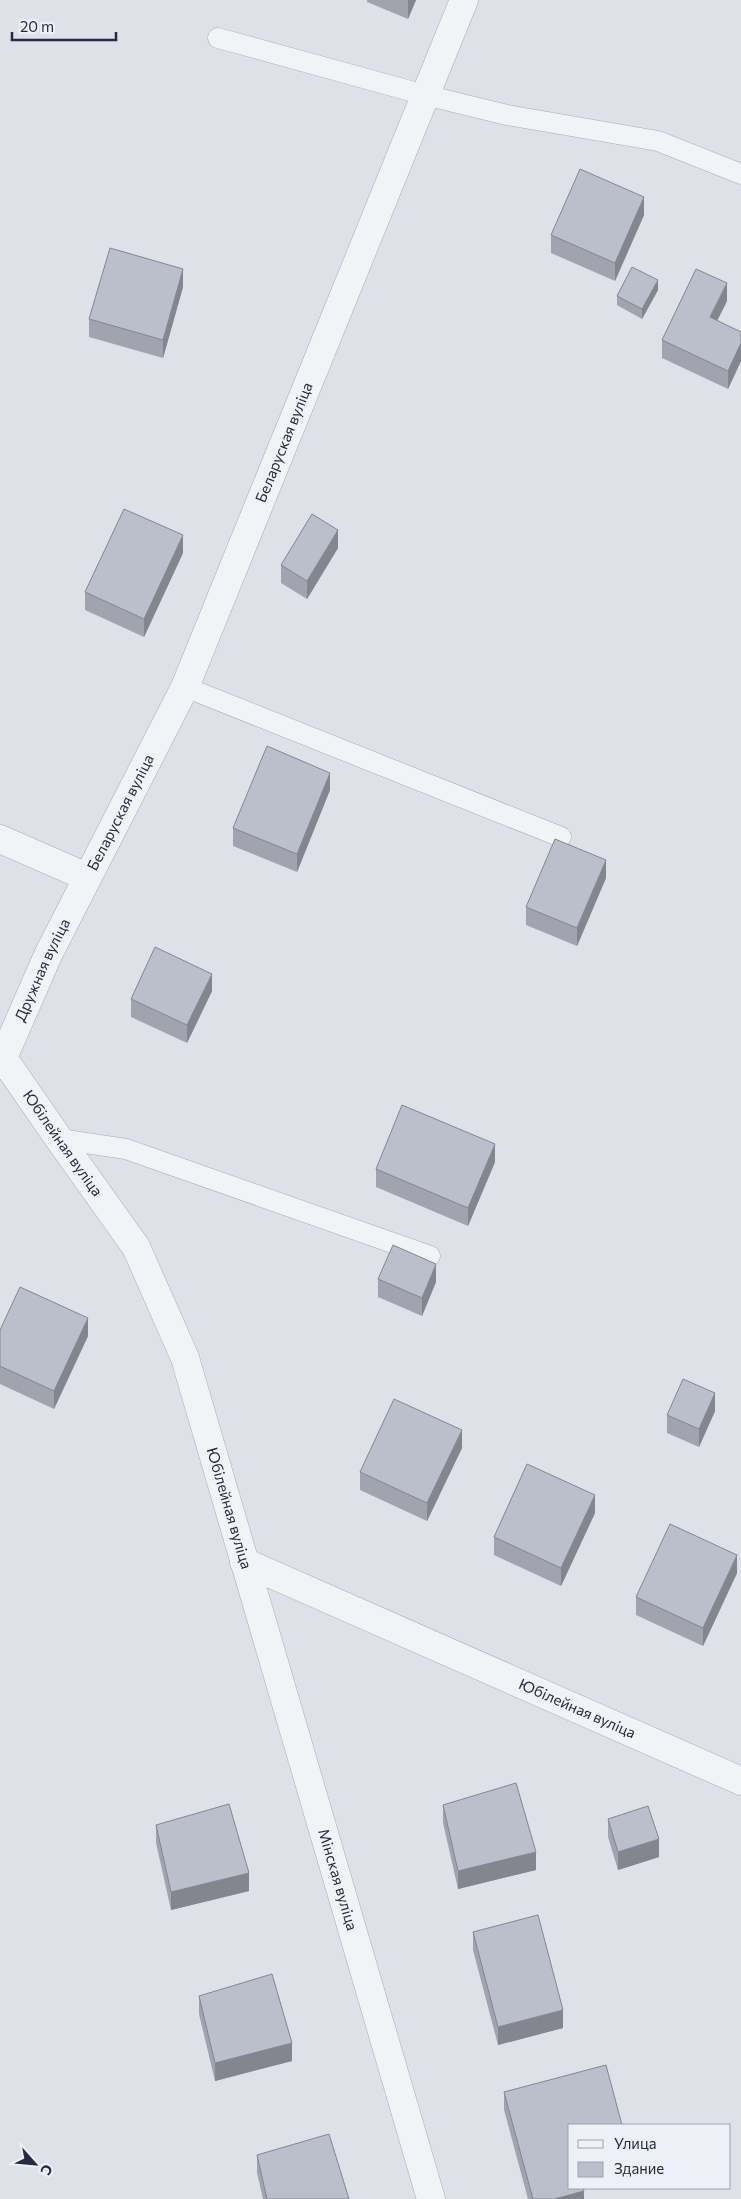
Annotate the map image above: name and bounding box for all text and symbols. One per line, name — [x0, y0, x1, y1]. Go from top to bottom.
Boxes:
scale bar — [12, 10, 116, 42]
text: 20 m — [20, 17, 54, 35]
street label: Беларуская вуліца — [251, 379, 316, 505]
street label: Беларуская вуліца — [83, 751, 157, 873]
street label: Дружная вуліца — [10, 915, 73, 1024]
street label: Юбілейная вуліца — [20, 1086, 107, 1199]
street label: Юбілейная вуліца — [204, 1445, 256, 1571]
street label: Юбілейная вуліца — [516, 1674, 639, 1741]
street label: Мінская вуліца — [315, 1826, 362, 1932]
legend — [568, 2124, 731, 2189]
text: Улица — [614, 2134, 656, 2152]
north arrow — [10, 2139, 60, 2189]
text: Здание — [614, 2159, 664, 2177]
text: С — [37, 2162, 57, 2178]

